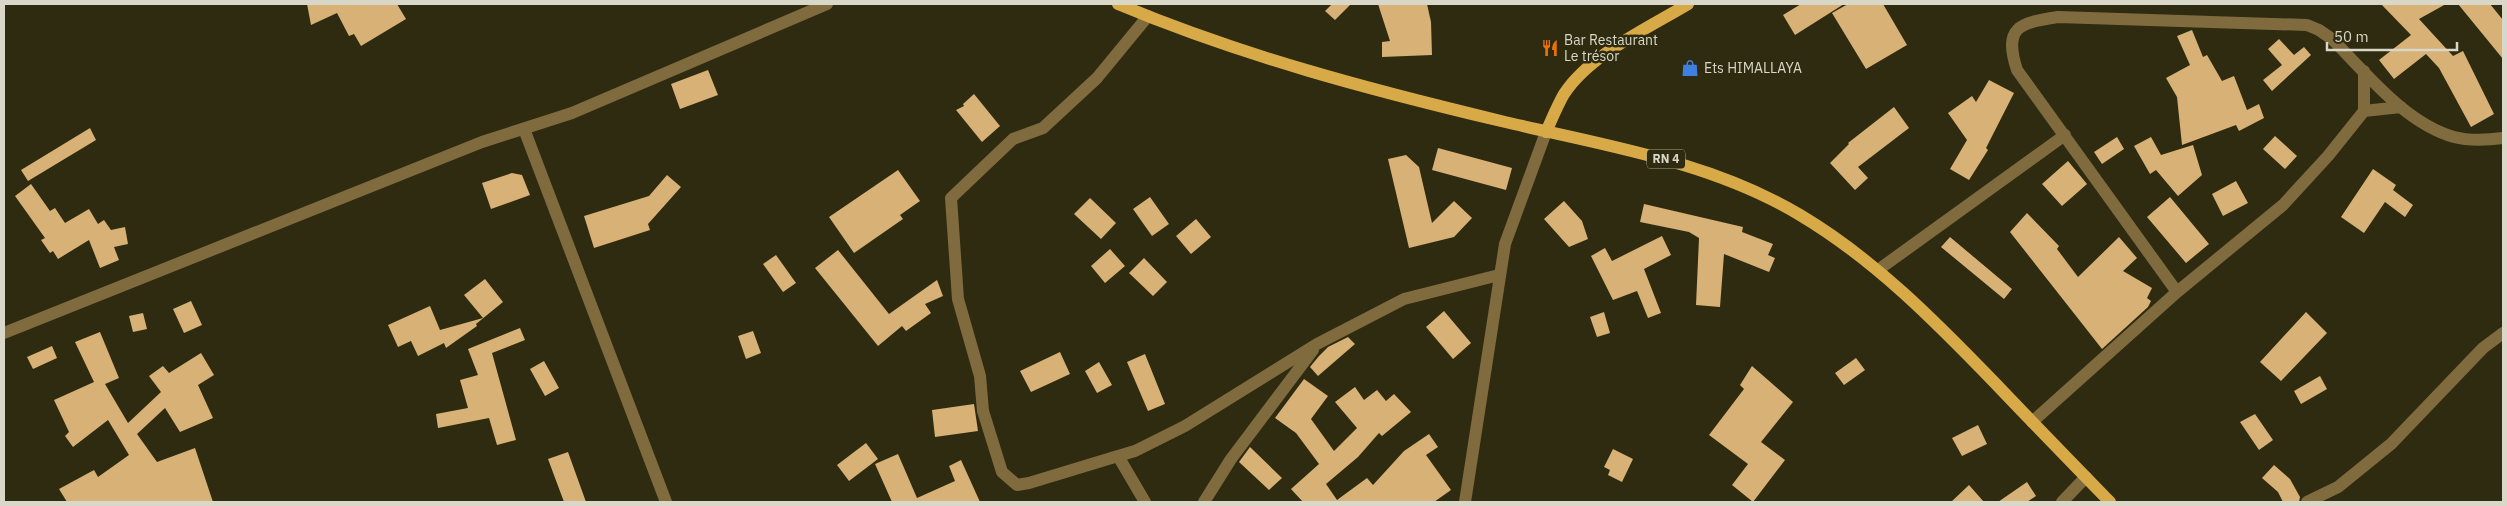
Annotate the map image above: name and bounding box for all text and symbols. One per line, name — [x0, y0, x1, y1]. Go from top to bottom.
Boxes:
scale bar — [2327, 20, 2457, 52]
text: 50 m — [2334, 27, 2369, 46]
place label: Bar Restaurant Le trésor — [1564, 31, 1658, 65]
restaurant icon: Bar Restaurant Le trésor — [1540, 38, 1560, 58]
shop icon: Ets HIMALLAYA — [1680, 58, 1700, 78]
place label: Ets HIMALLAYA — [1704, 59, 1802, 77]
road number: RN 4 — [1647, 150, 1685, 168]

